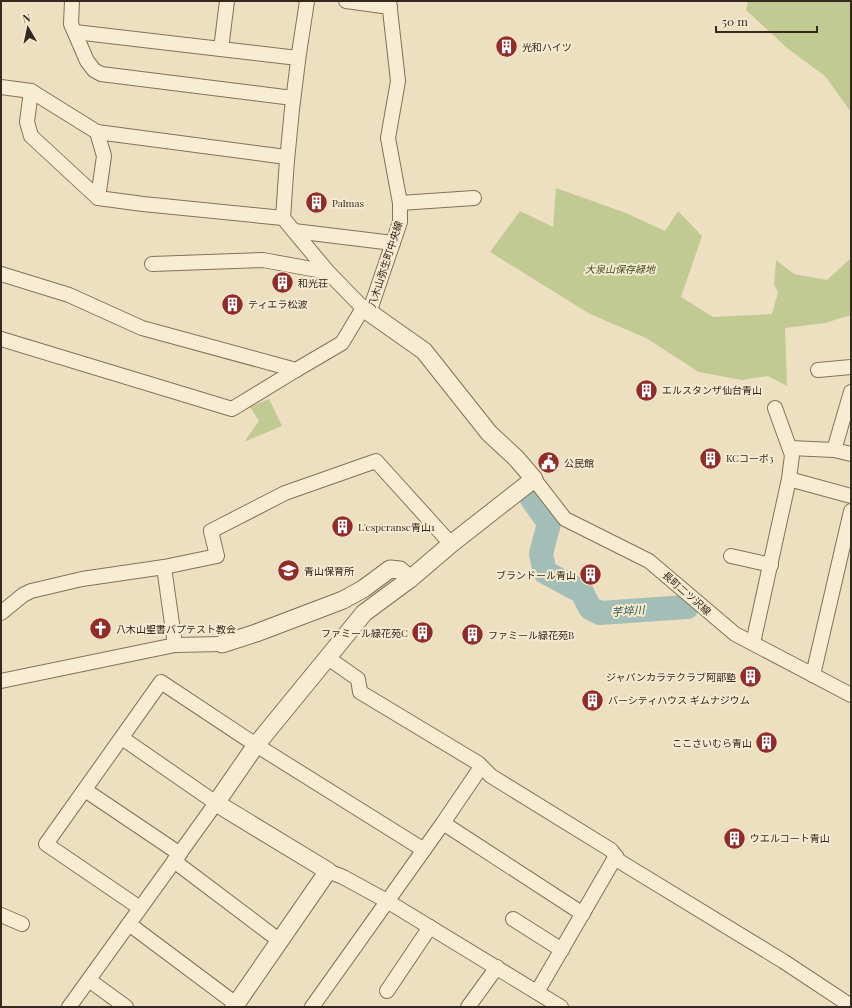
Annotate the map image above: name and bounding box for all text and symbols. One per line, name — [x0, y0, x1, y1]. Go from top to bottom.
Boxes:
north arrow — [8, 8, 48, 48]
scale bar — [716, 8, 817, 34]
text: N — [21, 10, 32, 26]
text: 50 m — [722, 13, 748, 29]
building icon: 光和ハイツ — [494, 34, 520, 60]
place label: 光和ハイツ — [522, 40, 572, 54]
building icon: Palmas — [303, 190, 329, 216]
place label: Palmas — [332, 196, 364, 210]
street label: 八木山弥生町中央線 — [364, 219, 406, 309]
park label: 大泉山保存緑地 — [585, 262, 656, 276]
building icon: 和光荘 — [270, 270, 296, 296]
place label: 和光荘 — [298, 276, 328, 290]
building icon: ティエラ松波 — [219, 291, 245, 317]
place label: ティエラ松波 — [248, 297, 307, 311]
building icon: エルスタンザ仙台青山 — [633, 377, 659, 403]
place label: エルスタンザ仙台青山 — [662, 383, 762, 397]
building icon: KCコーポ3 — [698, 445, 724, 471]
public building icon: 公民館 — [536, 450, 562, 476]
place label: KCコーポ3 — [726, 451, 774, 465]
place label: 公民館 — [564, 456, 594, 470]
building icon: L'esperanse青山1 — [329, 514, 355, 540]
place label: L'esperanse青山1 — [358, 520, 435, 534]
school or university icon: 青山保育所 — [275, 558, 301, 584]
building icon: ブランドール青山 — [578, 562, 604, 588]
place label: 青山保育所 — [304, 564, 354, 578]
place label: ブランドール青山 — [496, 568, 576, 582]
street label: 長町二ツ沢線 — [660, 568, 714, 618]
water label: 芋埣川 — [611, 602, 646, 619]
church icon: 八木山聖書バプテスト教会 — [87, 616, 113, 642]
building icon: ファミール緑花苑C — [410, 620, 436, 646]
place label: 八木山聖書バプテスト教会 — [116, 622, 236, 636]
building icon: ファミール緑花苑B — [460, 622, 486, 648]
place label: ファミール緑花苑C — [321, 626, 408, 640]
place label: ファミール緑花苑B — [488, 628, 574, 642]
building icon: ジャパンカラテクラブ阿部塾 — [738, 664, 764, 690]
place label: ジャパンカラテクラブ阿部塾 — [606, 670, 736, 684]
building icon: バーシティハウス ギムナジウム — [579, 687, 605, 713]
place label: バーシティハウス ギムナジウム — [608, 693, 750, 707]
building icon: ここさいむら青山 — [754, 730, 780, 756]
place label: ここさいむら青山 — [672, 736, 752, 750]
building icon: ウエルコート青山 — [722, 825, 748, 851]
place label: ウエルコート青山 — [750, 831, 830, 845]

